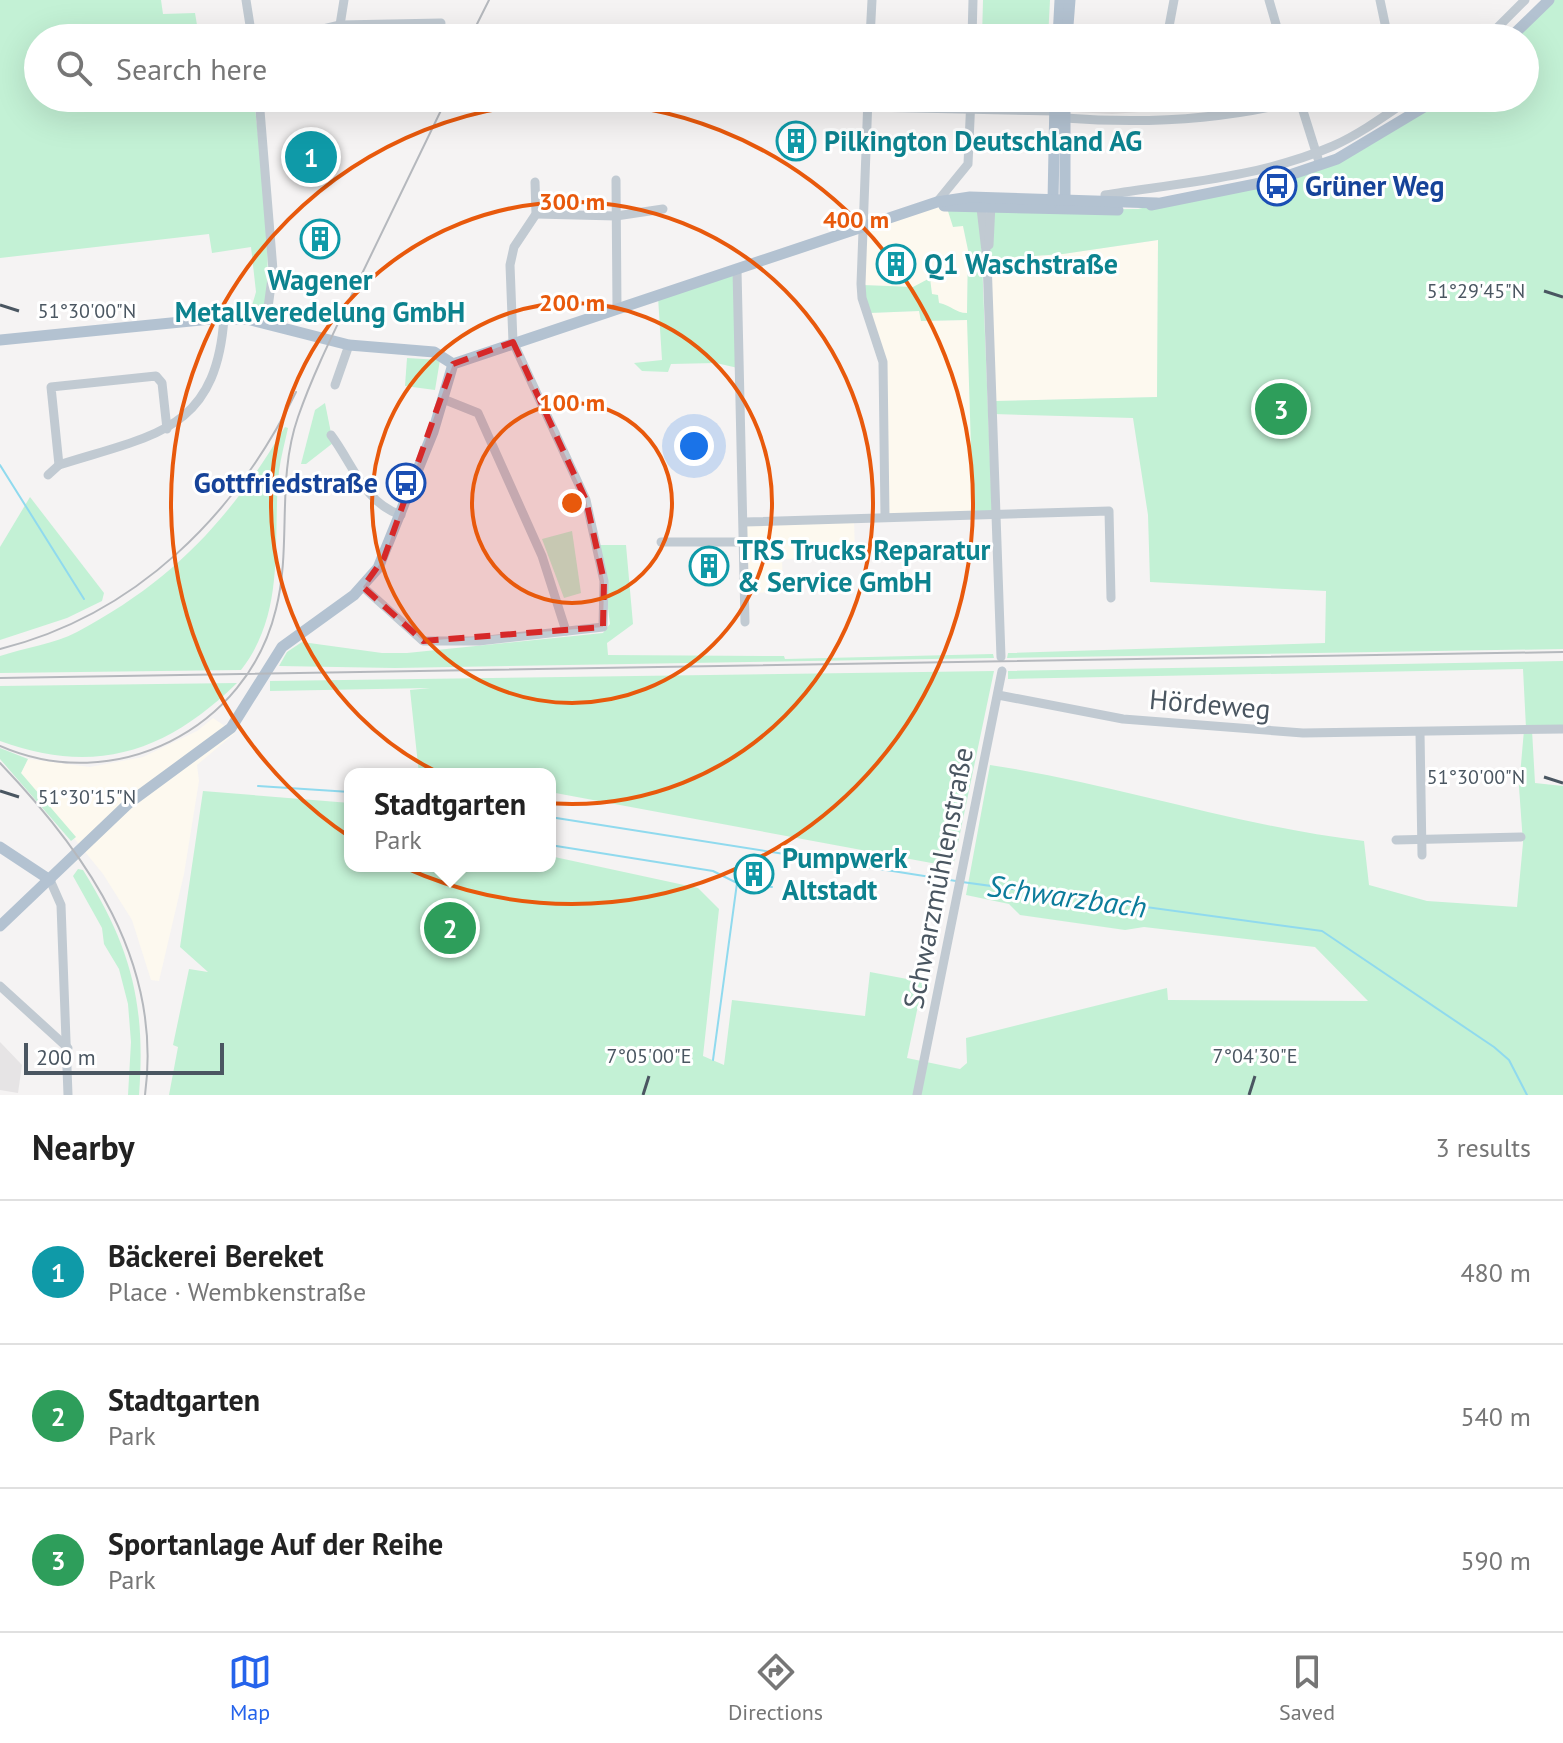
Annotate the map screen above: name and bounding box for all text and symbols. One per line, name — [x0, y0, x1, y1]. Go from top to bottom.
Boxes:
search box — [24, 24, 1539, 112]
icon: search — [52, 46, 96, 90]
text: Search here — [116, 49, 267, 88]
building icon: Pilkington Deutschland AG — [775, 120, 817, 162]
place label: Pilkington Deutschland AG — [824, 122, 1142, 159]
pin: 1 — [285, 127, 337, 187]
bus stop icon: Grüner Weg — [1256, 165, 1298, 207]
place label: Grüner Weg — [1305, 167, 1444, 204]
text: 300 m — [539, 186, 605, 217]
text: 400 m — [823, 204, 889, 235]
building icon: Wagener Metallveredelung GmbH — [299, 218, 341, 260]
building icon: Q1 Waschstraße — [875, 243, 917, 285]
place label: Q1 Waschstraße — [924, 245, 1118, 282]
place label: Wagener Metallveredelung GmbH — [175, 261, 465, 330]
text: 51°29'45"N — [1427, 278, 1525, 304]
text: 200 m — [539, 287, 605, 318]
text: 51°30'00"N — [38, 298, 136, 324]
pin: 3 — [1255, 379, 1307, 439]
text: 100 m — [539, 387, 605, 418]
your location — [674, 426, 714, 466]
bus stop icon: Gottfriedstraße — [385, 462, 427, 504]
place label: Gottfriedstraße — [194, 464, 378, 501]
centre of rings — [558, 489, 586, 517]
place label: TRS Trucks Reparatur & Service GmbH — [737, 531, 991, 600]
building icon: TRS Trucks Reparatur & Service GmbH — [688, 545, 730, 587]
street label: Hördeweg — [1148, 680, 1272, 727]
street label: Schwarzmühlenstraße — [894, 744, 981, 1012]
text: 51°30'00"N — [1427, 764, 1525, 790]
popup — [344, 768, 556, 872]
text: 51°30'15"N — [38, 784, 136, 810]
text: Stadtgarten — [374, 784, 526, 823]
text: Park — [374, 823, 422, 856]
place label: Pumpwerk Altstadt — [782, 839, 908, 908]
building icon: Pumpwerk Altstadt — [733, 853, 775, 895]
water label: Schwarzbach — [985, 865, 1149, 926]
pin: 2 — [424, 898, 476, 958]
scale bar — [24, 1039, 224, 1075]
text: 200 m — [36, 1043, 96, 1071]
text: 7°05'00"E — [607, 1043, 691, 1069]
text: 7°04'30"E — [1213, 1043, 1297, 1069]
text: Nearby — [32, 1125, 134, 1169]
text: 3 results — [1436, 1131, 1531, 1164]
text: Bäckerei Bereket — [108, 1236, 323, 1275]
text: 1 — [51, 1256, 65, 1289]
text: 480 m — [1460, 1256, 1531, 1289]
text: Place · Wembkenstraße — [108, 1275, 366, 1308]
text: Stadtgarten — [108, 1380, 260, 1419]
text: 2 — [51, 1400, 65, 1433]
text: 540 m — [1460, 1400, 1531, 1433]
text: Park — [108, 1419, 156, 1452]
text: Sportanlage Auf der Reihe — [108, 1524, 443, 1563]
text: 3 — [51, 1544, 65, 1577]
text: 590 m — [1460, 1544, 1531, 1577]
text: Park — [108, 1563, 156, 1596]
tab: Map — [228, 1650, 272, 1726]
tab: Directions — [728, 1650, 823, 1726]
tab: Saved — [1279, 1650, 1335, 1726]

